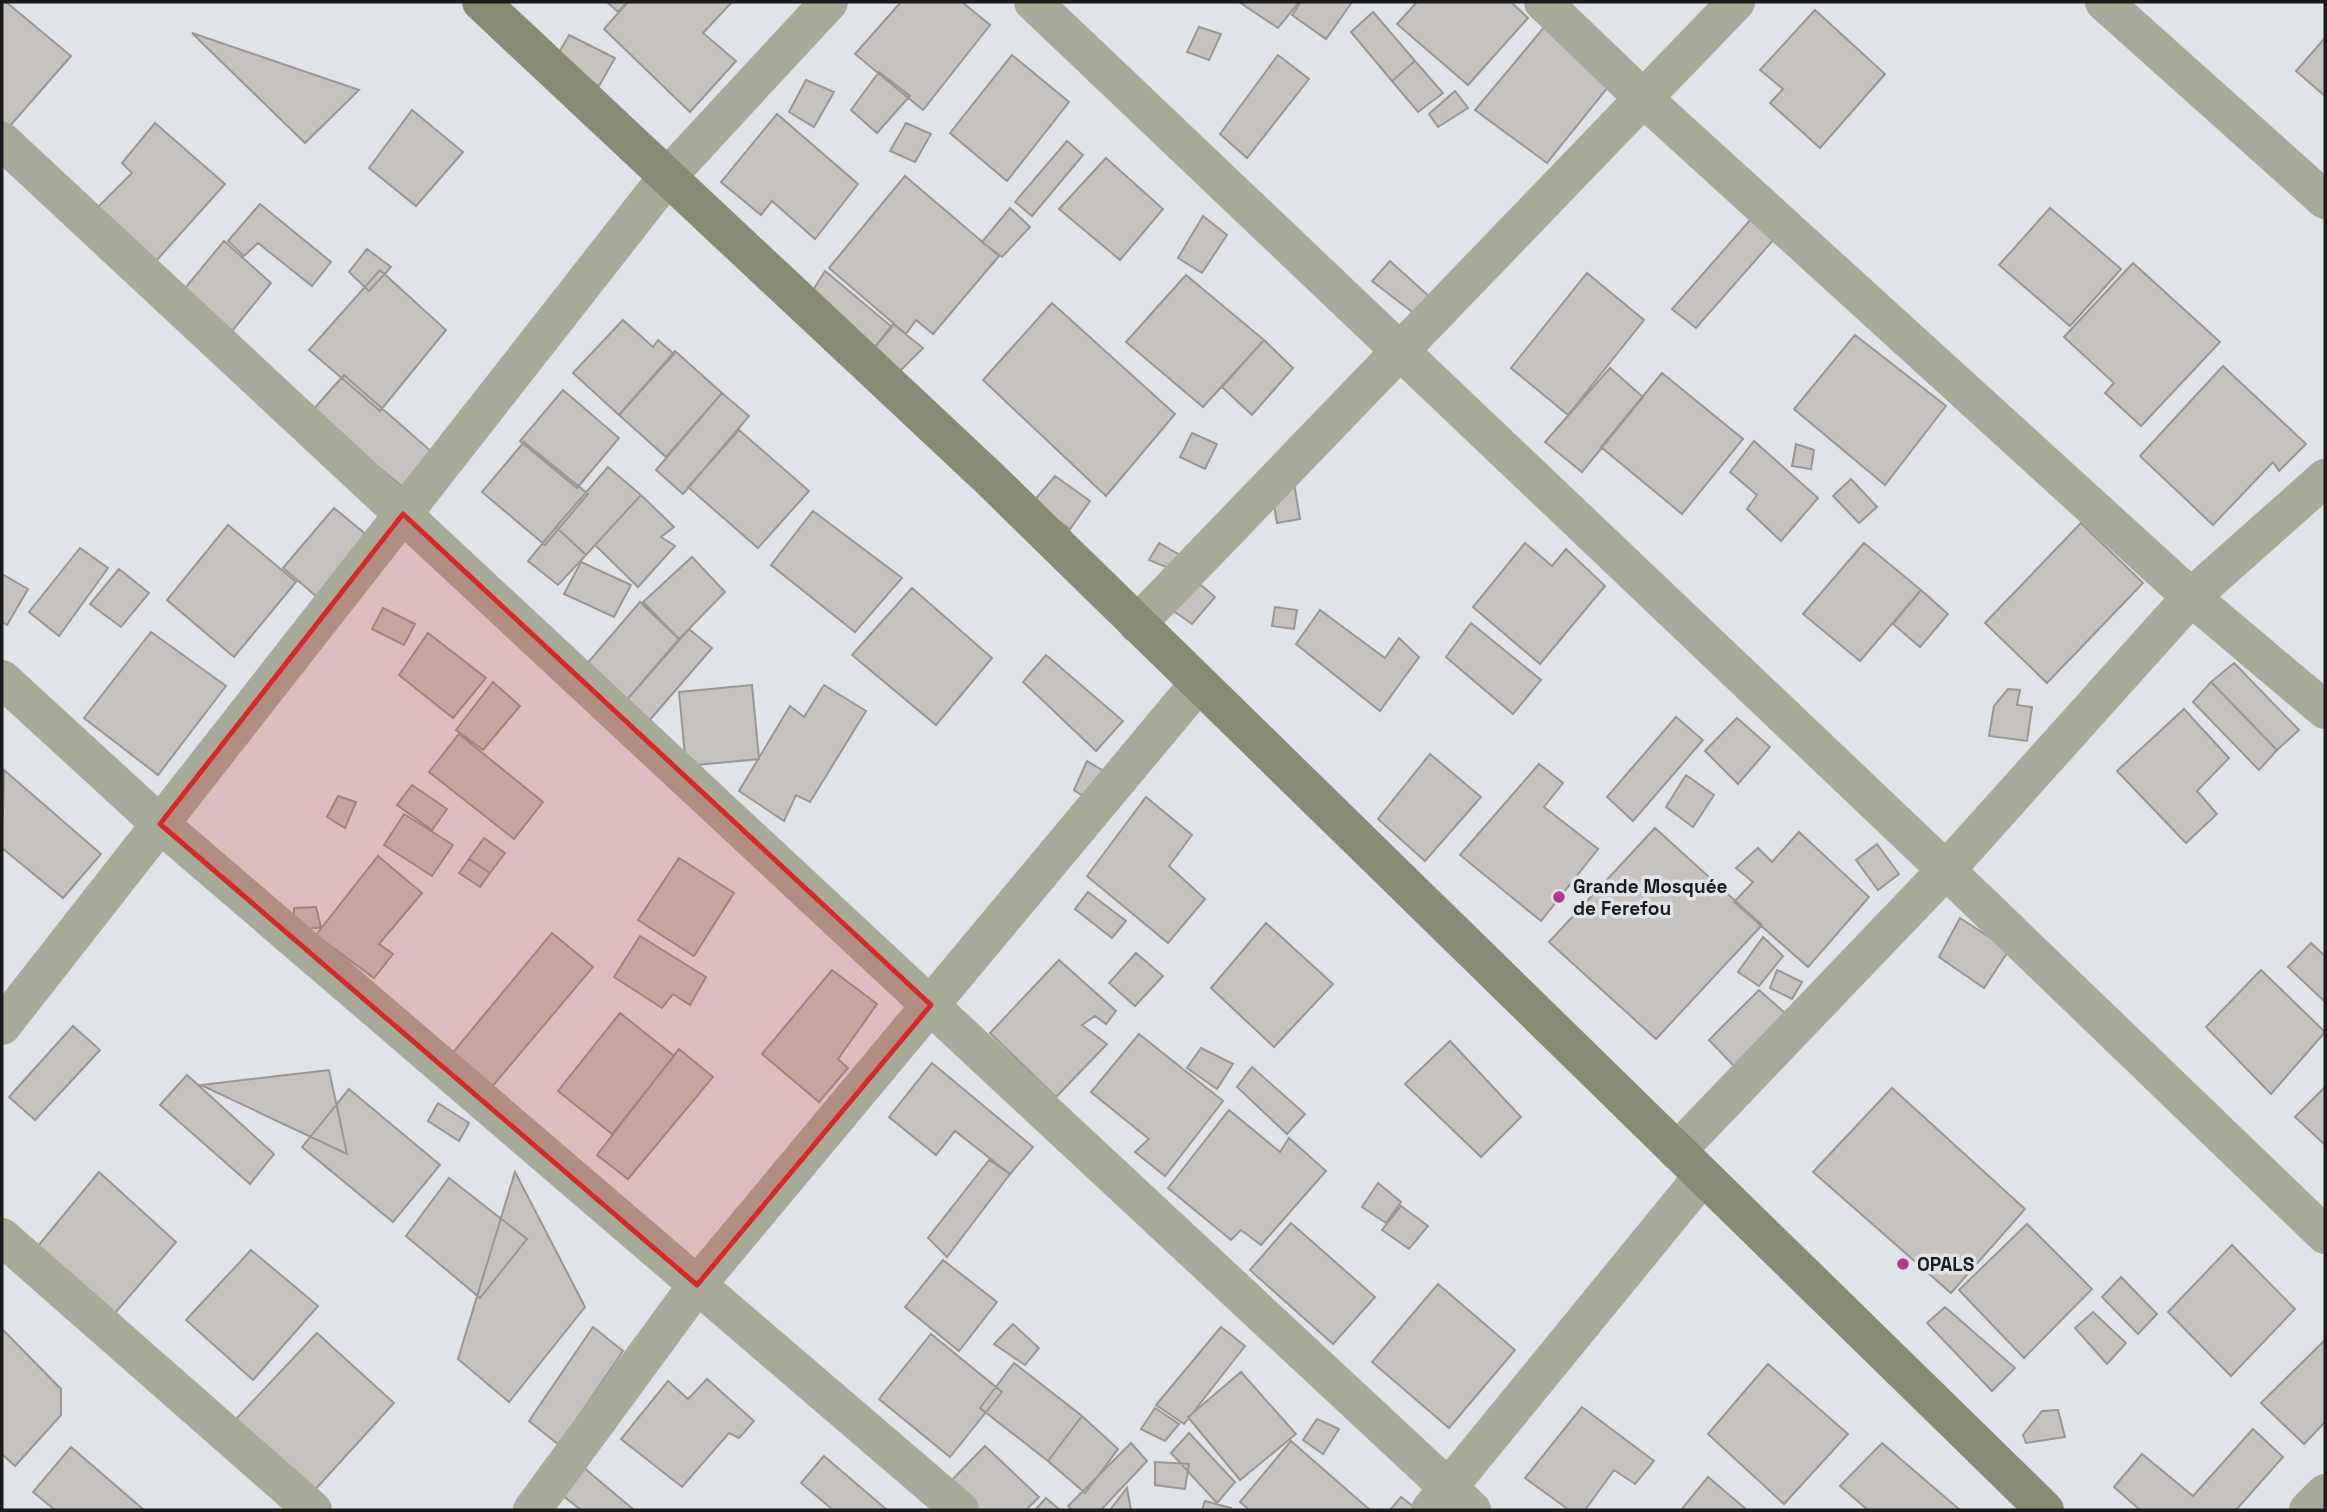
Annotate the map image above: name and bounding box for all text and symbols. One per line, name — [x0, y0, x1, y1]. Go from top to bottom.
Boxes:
place label: Grande Mosquée de Ferefou — [1573, 874, 1728, 921]
marker: Grande Mosquée de Ferefou — [1551, 889, 1567, 905]
place label: OPALS — [1917, 1252, 1974, 1277]
marker: OPALS — [1895, 1256, 1911, 1272]

